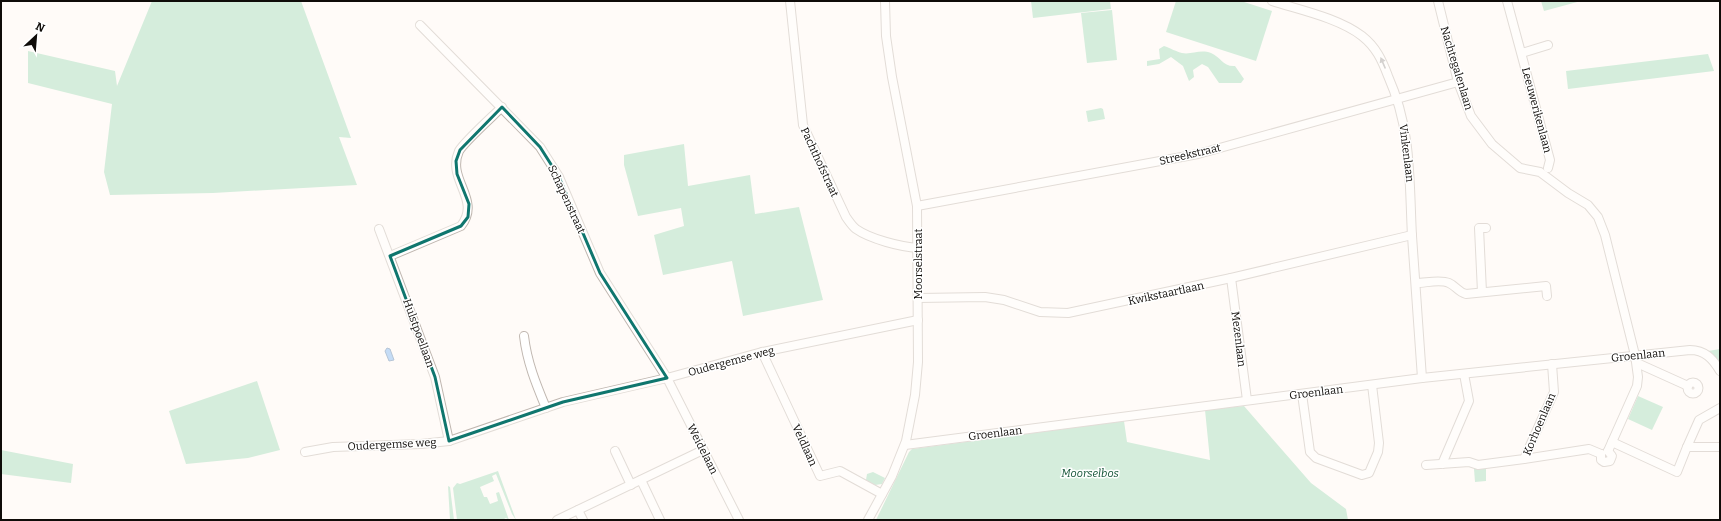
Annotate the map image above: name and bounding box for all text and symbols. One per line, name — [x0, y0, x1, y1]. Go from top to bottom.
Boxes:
north arrow — [16, 16, 56, 56]
text: N — [33, 20, 47, 35]
street label: Nachtegalenlaan — [1438, 25, 1475, 112]
one-way arrow — [1380, 57, 1386, 68]
street label: Leeuwerikenlaan — [1519, 66, 1554, 154]
street label: Vinkenlaan — [1397, 123, 1417, 183]
street label: Pachthofstraat — [798, 125, 841, 199]
street label: Streekstraat — [1158, 141, 1222, 168]
street label: Schapenstraat — [545, 163, 588, 236]
street label: Moorselstraat — [912, 228, 925, 300]
street label: Kwikstaartlaan — [1127, 279, 1205, 308]
street label: Hulstpoellaan — [400, 297, 437, 369]
street label: Mezenlaan — [1229, 311, 1248, 368]
street label: Oudergemse weg — [687, 344, 776, 379]
street label: Groenlaan — [1610, 346, 1666, 365]
street label: Groenlaan — [1288, 383, 1344, 402]
street label: Korhoenlaan — [1520, 391, 1558, 457]
street label: Weidelaan — [684, 422, 721, 476]
street label: Veldlaan — [789, 422, 820, 468]
street label: Groenlaan — [967, 424, 1023, 443]
street label: Oudergemse weg — [347, 436, 437, 453]
park label: Moorselbos — [1061, 467, 1119, 480]

